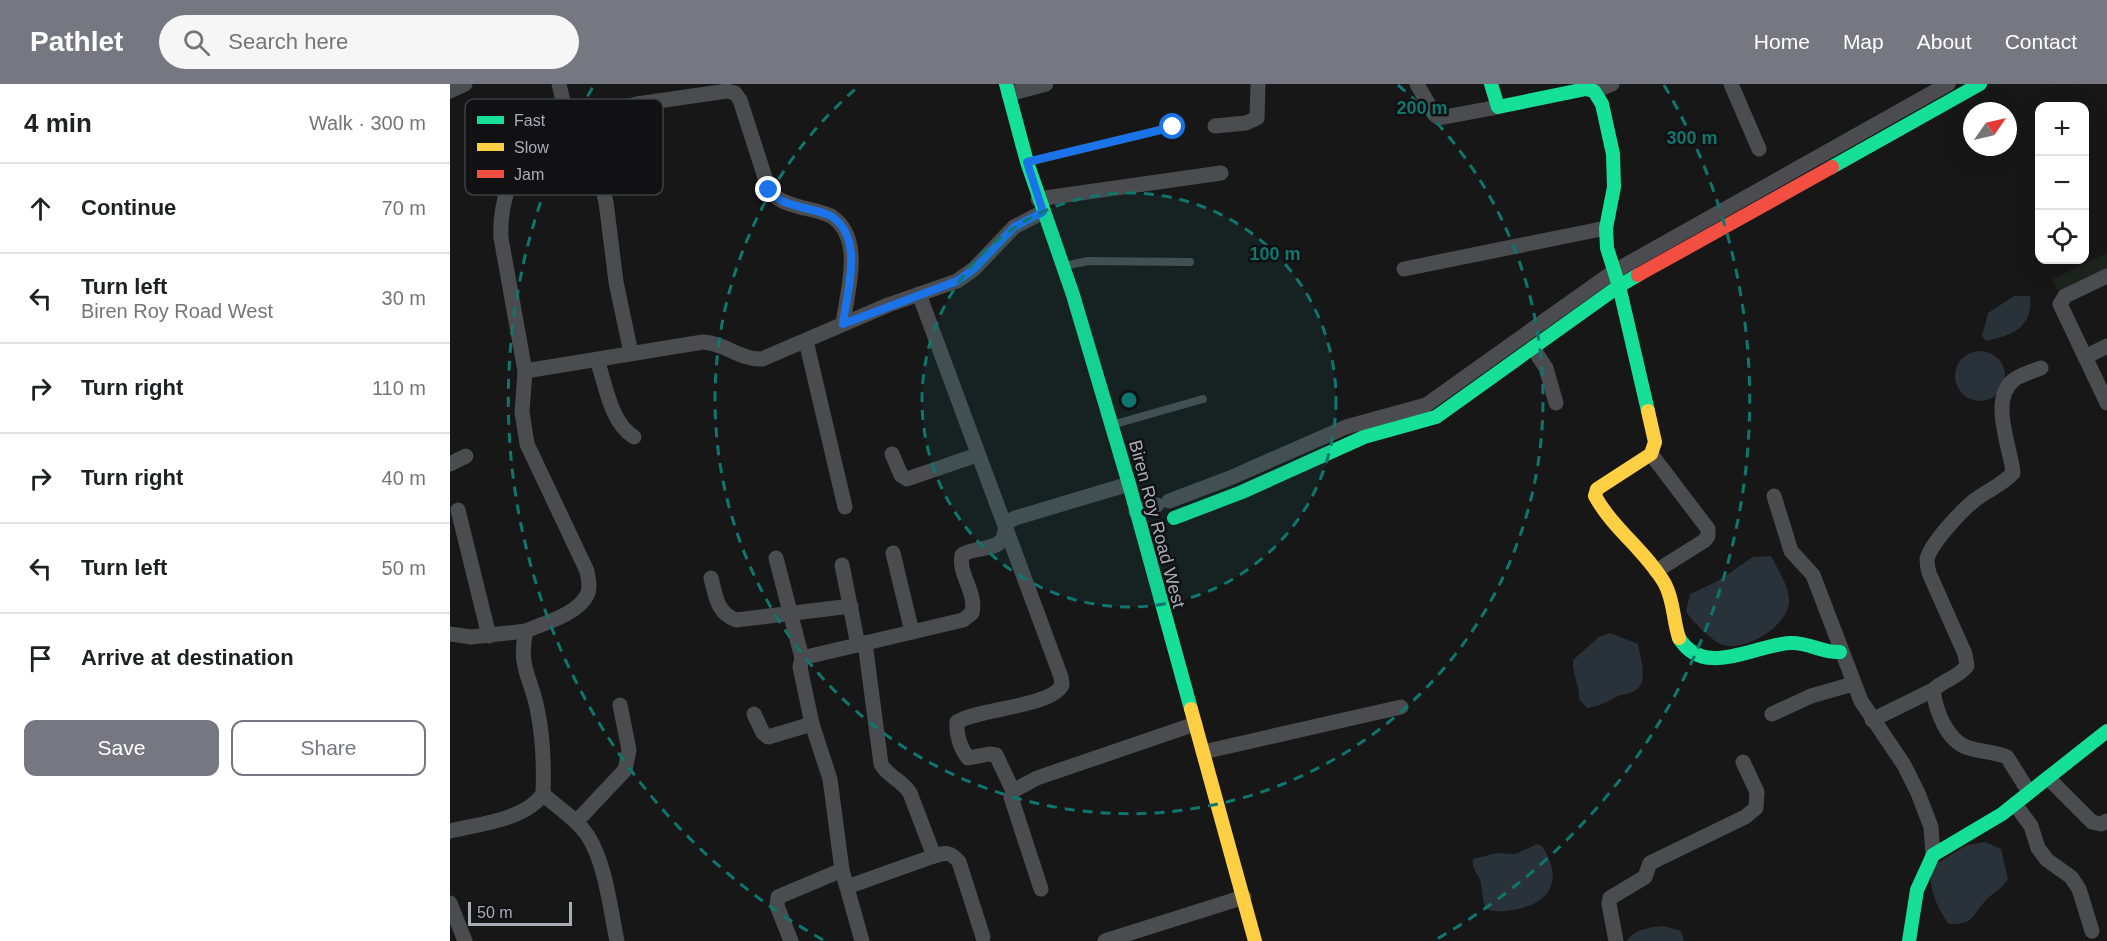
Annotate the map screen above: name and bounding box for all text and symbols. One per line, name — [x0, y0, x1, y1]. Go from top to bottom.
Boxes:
search box — [159, 15, 579, 69]
text: Pathlet — [30, 26, 123, 57]
icon: search — [180, 26, 213, 59]
text: Search here — [228, 29, 348, 54]
text: Home — [1754, 30, 1810, 53]
text: Map — [1843, 30, 1884, 53]
text: About — [1917, 30, 1972, 53]
text: Contact — [2005, 30, 2077, 53]
text: 200 m — [1396, 98, 1448, 118]
legend — [465, 99, 663, 195]
north arrow — [1963, 102, 2017, 156]
map controls — [2035, 102, 2089, 264]
button: + — [2035, 102, 2089, 156]
text: 4 min — [24, 108, 92, 138]
text: Walk · 300 m — [309, 112, 426, 134]
text: Fast — [514, 112, 546, 129]
route start — [1159, 113, 1185, 139]
text: 300 m — [1666, 128, 1718, 148]
text: Slow — [514, 139, 549, 156]
button: − — [2035, 156, 2089, 210]
text: Jam — [514, 166, 544, 183]
route end — [755, 176, 781, 202]
icon: ahead — [24, 192, 57, 225]
text: Continue — [81, 195, 176, 220]
text: 70 m — [382, 197, 426, 219]
button: locate — [2035, 210, 2089, 264]
text: 100 m — [1249, 244, 1301, 264]
text: Turn left — [81, 274, 167, 299]
icon: left — [24, 282, 57, 315]
text: 30 m — [382, 287, 426, 309]
text: Biren Roy Road West — [81, 300, 273, 322]
icon: right — [24, 372, 57, 405]
text: Turn right — [81, 375, 183, 400]
text: 110 m — [372, 377, 426, 399]
centre of rings — [1119, 390, 1139, 410]
street label: Biren Roy Road West — [1125, 438, 1189, 610]
icon: right — [24, 462, 57, 495]
text: Turn right — [81, 465, 183, 490]
text: 40 m — [382, 467, 426, 489]
icon: left — [24, 552, 57, 585]
text: Turn left — [81, 555, 167, 580]
text: 50 m — [382, 557, 426, 579]
icon: arrive — [24, 642, 57, 675]
text: Arrive at destination — [81, 645, 294, 670]
button: Save — [24, 720, 219, 776]
button: Share — [231, 720, 426, 776]
scale bar — [468, 899, 572, 926]
text: 50 m — [477, 904, 513, 921]

